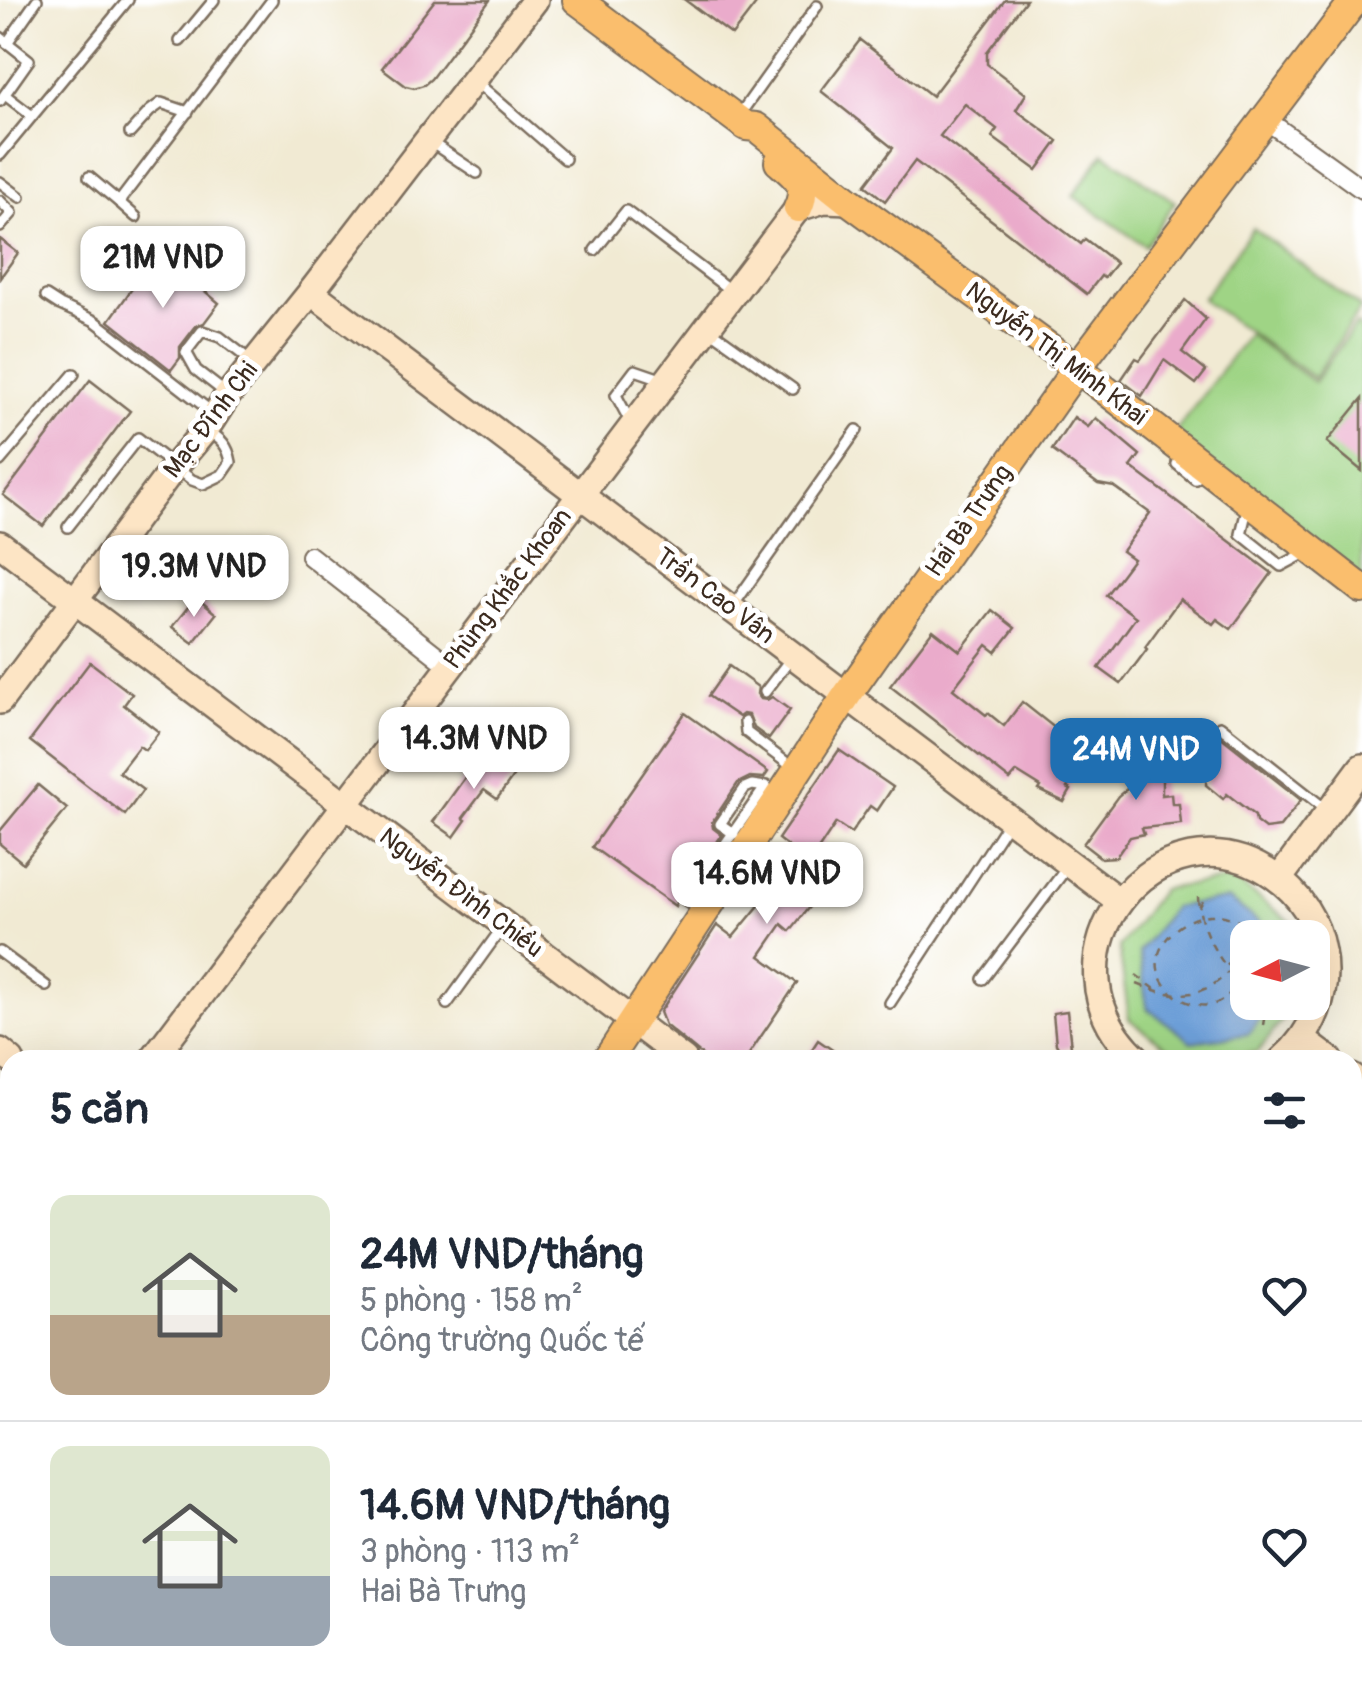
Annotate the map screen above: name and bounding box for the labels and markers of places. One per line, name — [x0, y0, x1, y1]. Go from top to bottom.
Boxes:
pin: 21M VND — [71, 226, 255, 311]
pin: 19.3M VND — [80, 535, 308, 620]
pin: 14.3M VND — [360, 707, 588, 792]
pin: 24M VND — [1044, 718, 1228, 803]
pin: 14.6M VND — [653, 842, 881, 927]

